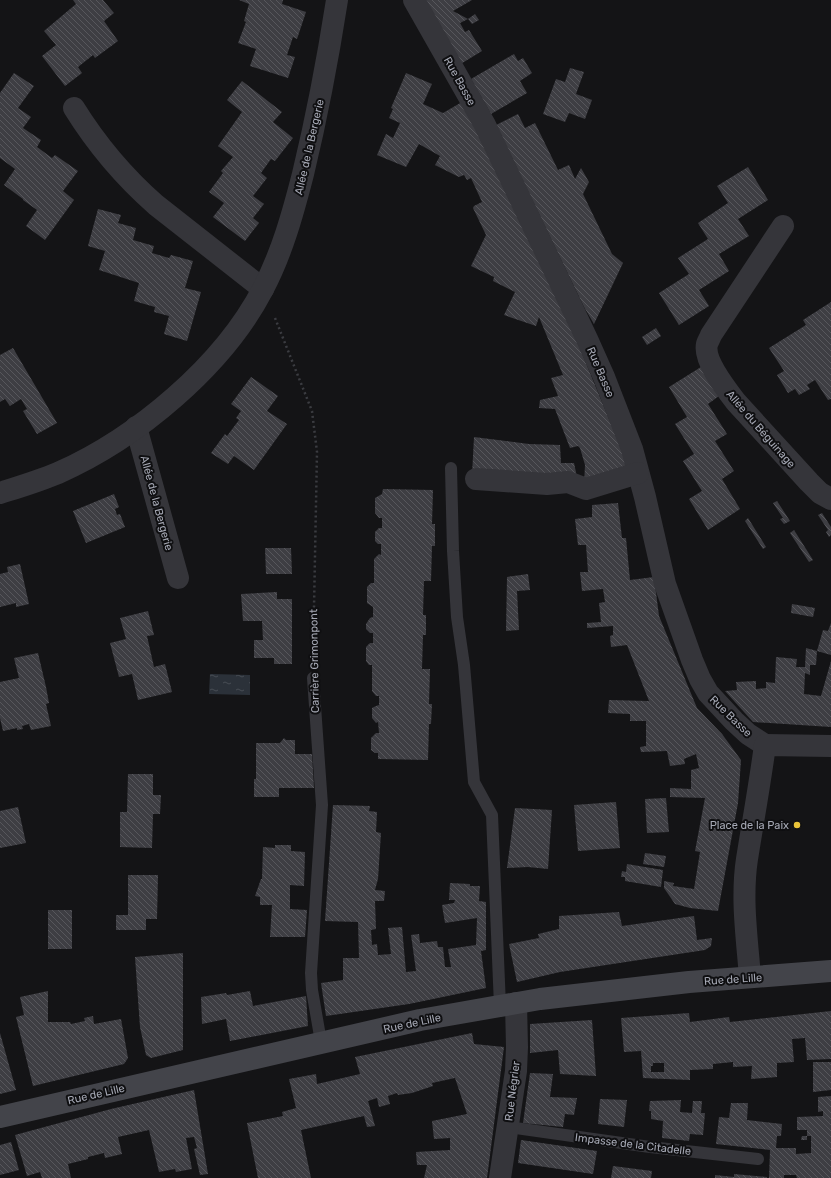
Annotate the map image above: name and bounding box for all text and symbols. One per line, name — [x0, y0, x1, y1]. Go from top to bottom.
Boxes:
street label: Rue Basse — [441, 55, 478, 108]
street label: Allée de la Bergerie — [292, 98, 327, 196]
street label: Rue Basse — [584, 345, 617, 399]
street label: Allée du Béguinage — [723, 388, 798, 471]
street label: Allée de la Bergerie — [138, 454, 175, 552]
street label: Carrière Grimonpont — [307, 608, 322, 713]
street label: Rue Basse — [707, 693, 754, 740]
place label: Place de la Paix — [710, 819, 789, 832]
marker: Place de la Paix — [792, 820, 802, 830]
street label: Rue de Lille — [703, 971, 763, 988]
street label: Rue de Lille — [382, 1011, 442, 1036]
street label: Rue Négrier — [502, 1060, 523, 1122]
street label: Rue de Lille — [66, 1082, 126, 1107]
street label: Impasse de la Citadelle — [574, 1131, 692, 1158]

